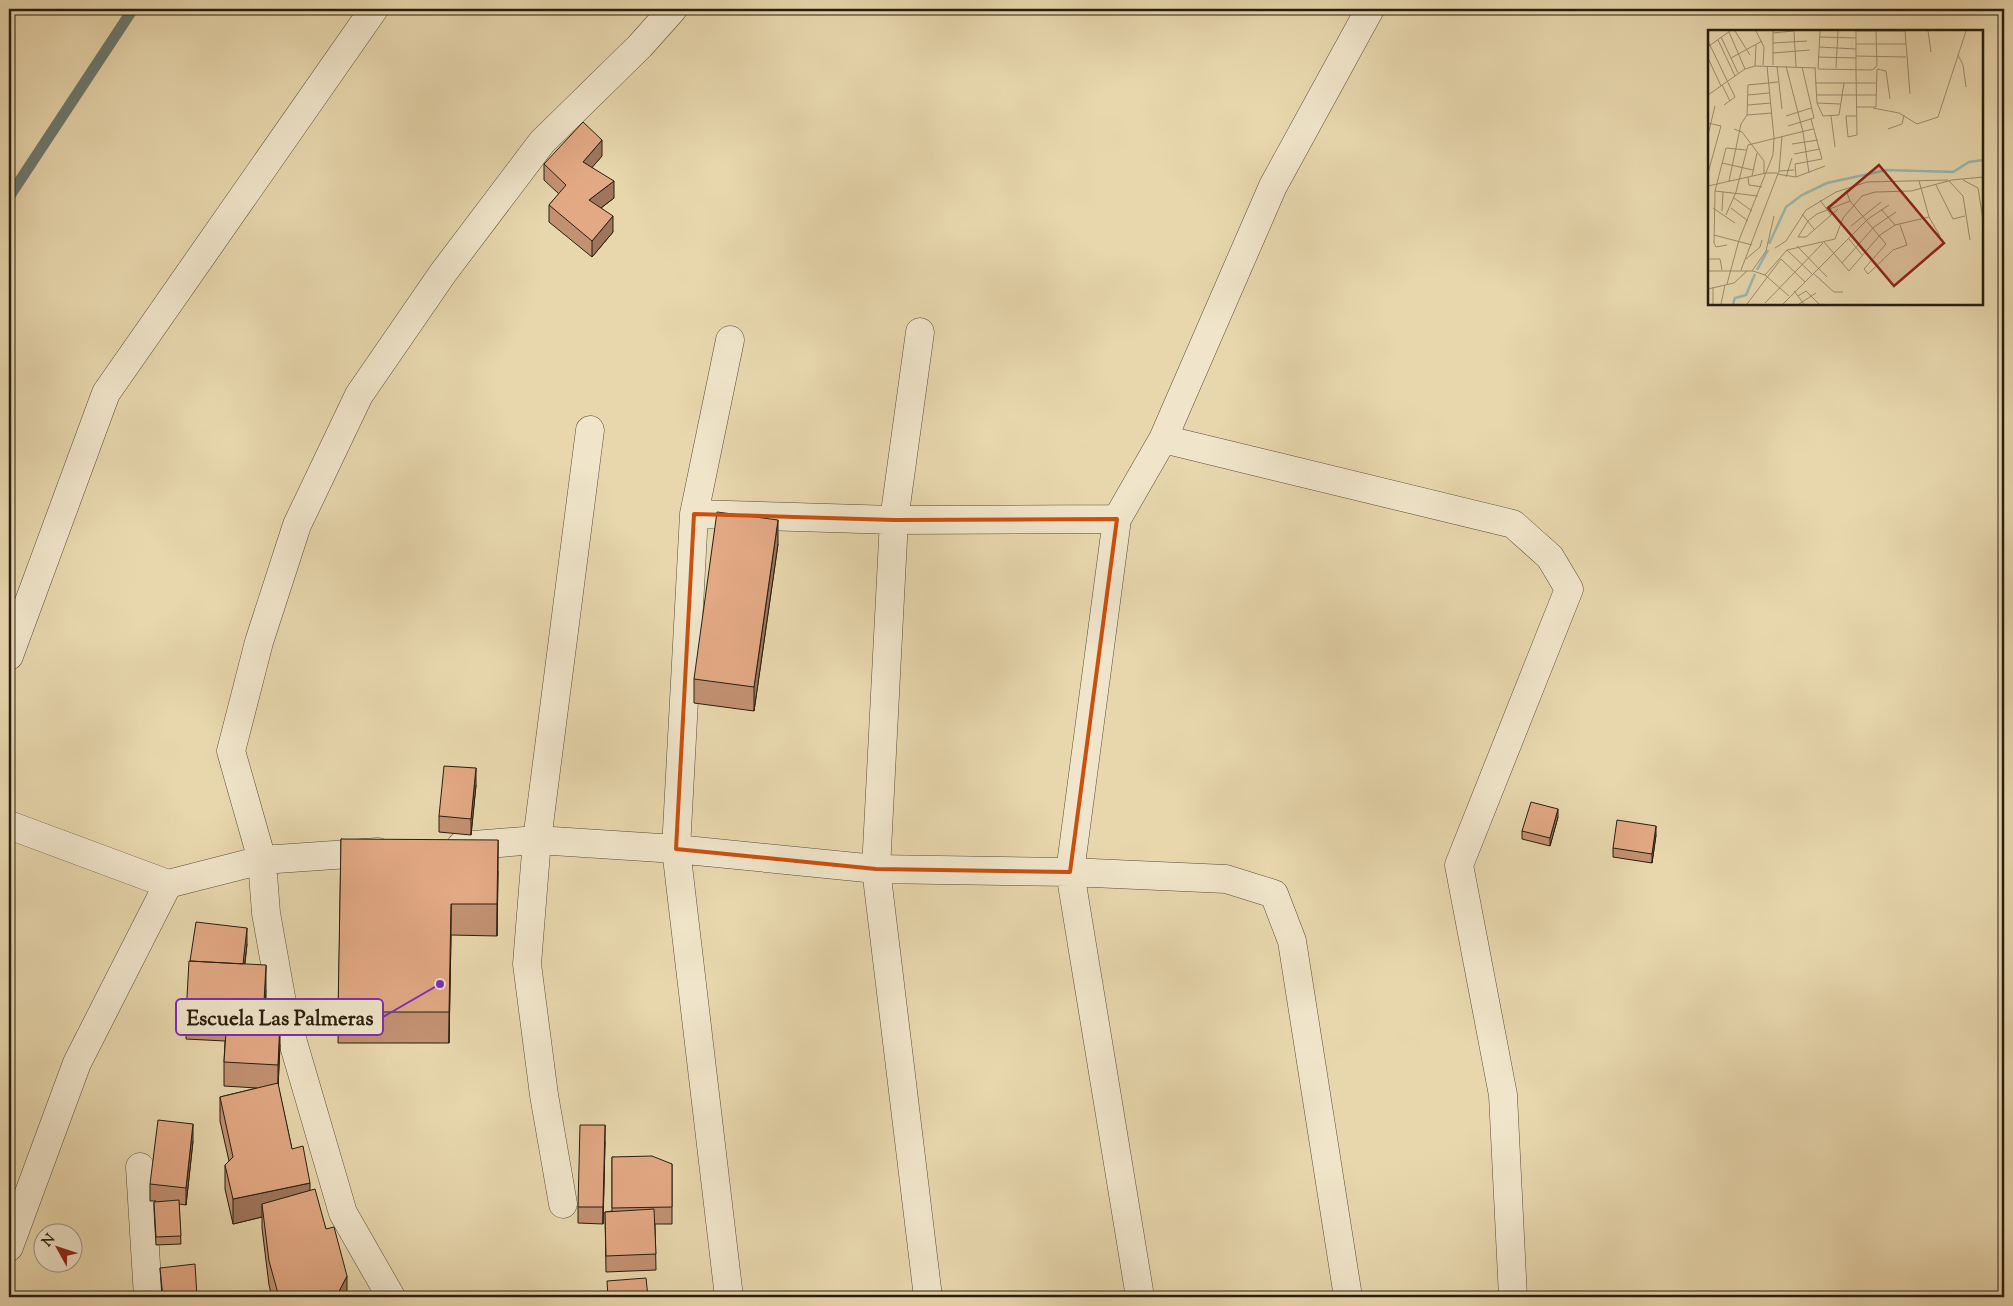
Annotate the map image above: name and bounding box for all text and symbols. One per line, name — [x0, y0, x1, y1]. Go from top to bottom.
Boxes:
inset map — [1708, 30, 1983, 305]
callout: Escuela Las Palmeras — [176, 999, 383, 1035]
text: Escuela Las Palmeras — [186, 1005, 374, 1035]
north arrow — [32, 1224, 82, 1274]
text: N — [38, 1230, 61, 1252]

